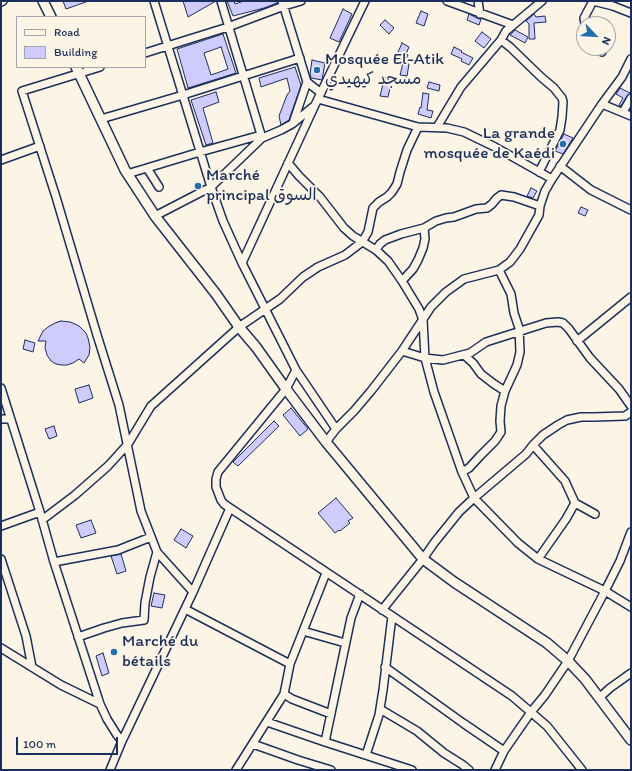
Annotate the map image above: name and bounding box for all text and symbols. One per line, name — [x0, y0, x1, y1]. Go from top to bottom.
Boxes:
legend — [16, 16, 146, 68]
north arrow — [576, 16, 616, 56]
text: Road — [54, 25, 80, 39]
text: N — [599, 35, 614, 47]
text: Building — [54, 45, 97, 59]
place label: Mosquée El-Atik مسجد كيهيدي — [325, 50, 444, 90]
marker: Mosquée El-Atik مسجد كيهيدي — [312, 65, 322, 75]
place label: La grande mosquée de Kaédi — [424, 124, 555, 164]
marker: La grande mosquée de Kaédi — [558, 139, 568, 149]
place label: Marché principal السوق — [206, 166, 317, 206]
marker: Marché principal السوق — [193, 181, 203, 191]
place label: Marché du bétails — [122, 632, 198, 672]
marker: Marché du bétails — [109, 647, 119, 657]
scale bar — [18, 729, 120, 755]
text: 100 m — [23, 737, 56, 751]

